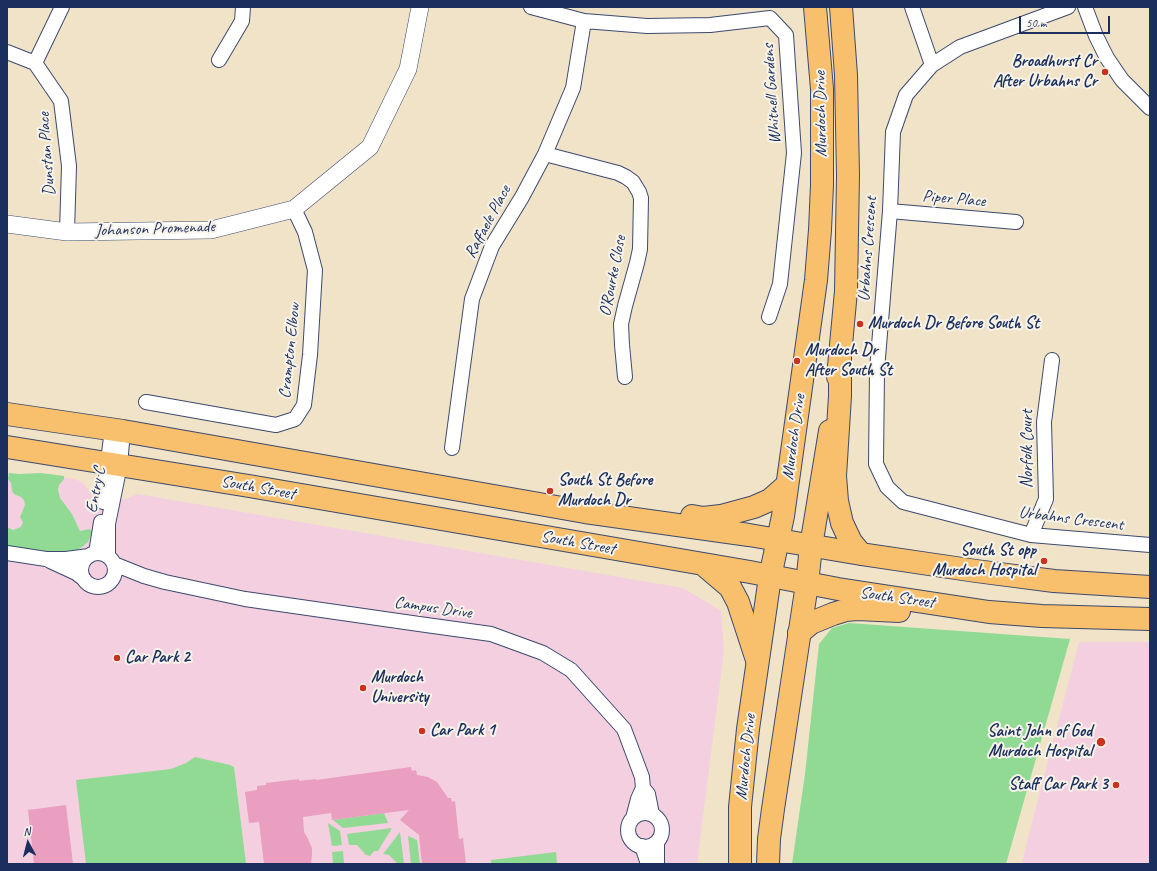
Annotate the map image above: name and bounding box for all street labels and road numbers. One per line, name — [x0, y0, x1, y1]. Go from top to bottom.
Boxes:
street label: Whitnell Gardens — [758, 43, 786, 145]
street label: Murdoch Drive — [810, 71, 832, 157]
street label: Dunstan Place — [34, 112, 60, 196]
street label: Raffaele Place — [460, 182, 516, 262]
street label: Piper Place — [922, 186, 986, 212]
street label: Urbahns Crescent — [854, 196, 882, 302]
street label: Johanson Promenade — [95, 217, 215, 241]
street label: O’Rourke Close — [595, 234, 631, 318]
street label: Crampton Elbow — [275, 302, 305, 400]
street label: Murdoch Drive — [778, 393, 810, 481]
street label: Norfolk Court — [1018, 410, 1038, 488]
street label: Entry C — [82, 465, 110, 515]
street label: South Street — [219, 471, 297, 505]
street label: Urbahns Crescent — [1018, 502, 1124, 536]
street label: South Street — [539, 526, 617, 560]
street label: South Street — [859, 583, 935, 613]
street label: Campus Drive — [393, 592, 473, 624]
street label: Murdoch Drive — [731, 713, 761, 801]

